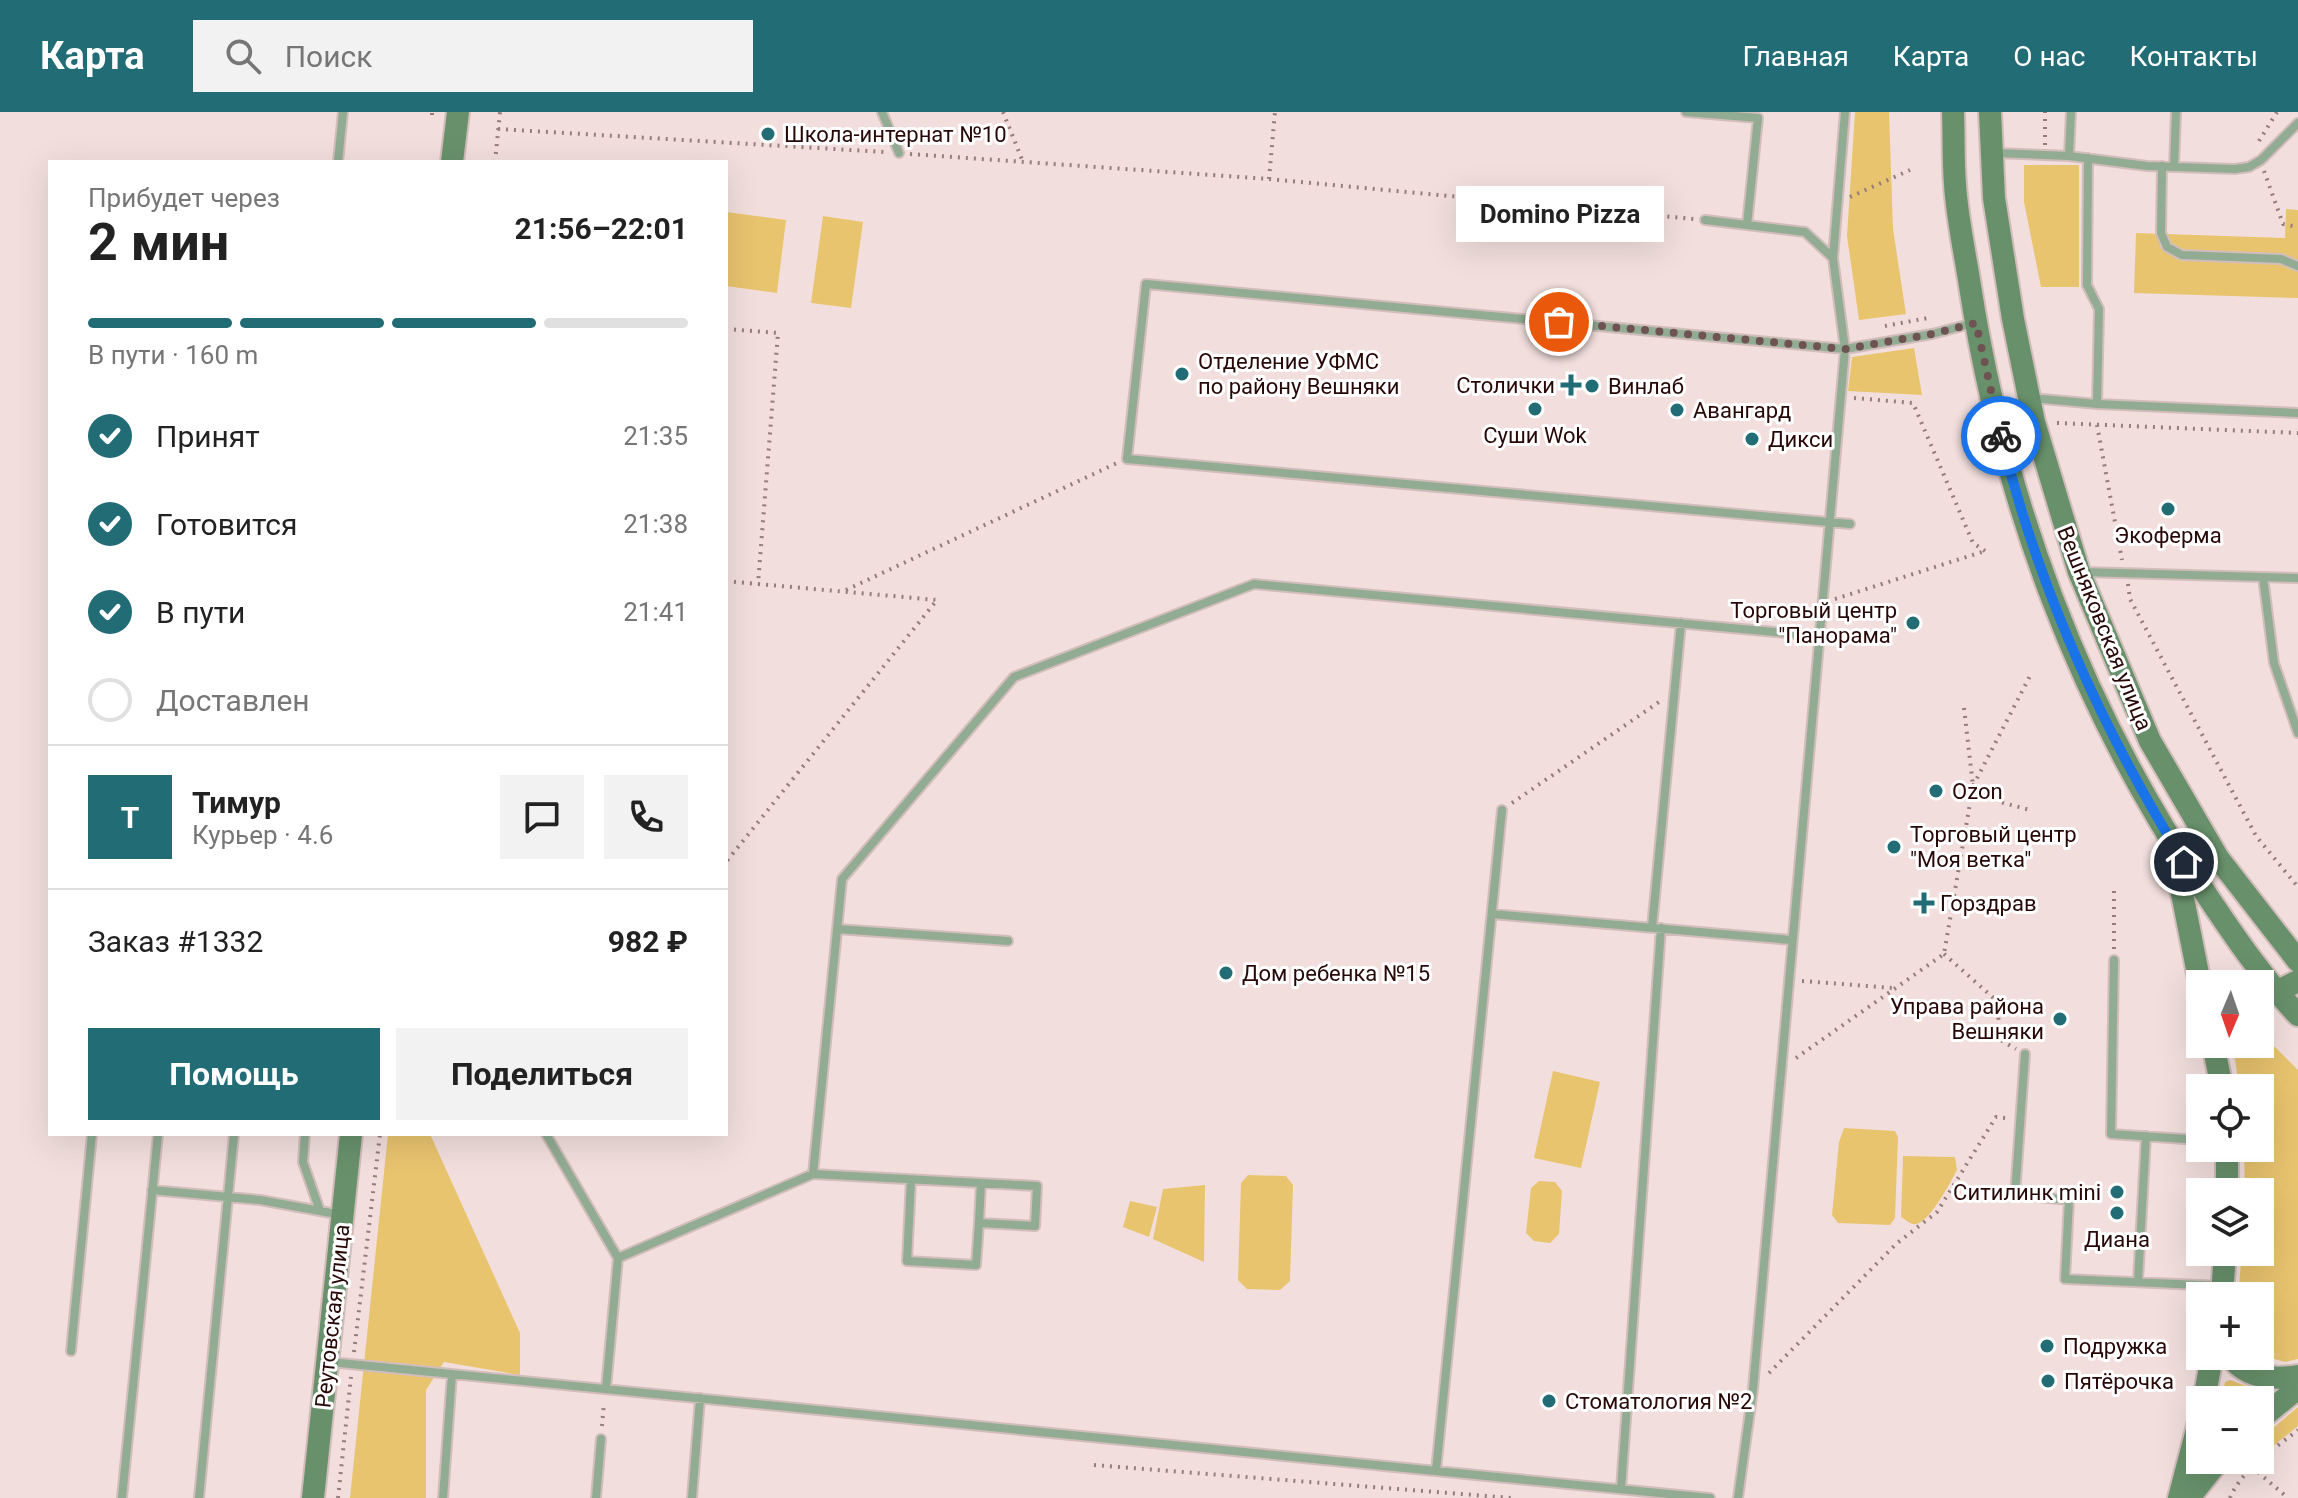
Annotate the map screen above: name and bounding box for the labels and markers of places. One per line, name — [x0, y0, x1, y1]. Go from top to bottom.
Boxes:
place label: Школа-интернат №10 — [784, 122, 1007, 147]
marker: Школа-интернат №10 — [759, 125, 777, 143]
callout: Domino Pizza — [1455, 186, 1663, 242]
pin — [1525, 288, 1593, 356]
place label: Отделение УФМС по району Вешняки — [1198, 349, 1399, 399]
marker: Отделение УФМС по району Вешняки — [1173, 365, 1191, 383]
place label: Столички — [1456, 373, 1555, 398]
place label: Винлаб — [1608, 374, 1684, 399]
marker: Столички — [1562, 376, 1580, 394]
marker: Винлаб — [1583, 377, 1601, 395]
place label: Авангард — [1693, 398, 1791, 423]
marker: Суши Wok — [1526, 400, 1544, 418]
marker: Авангард — [1668, 401, 1686, 419]
place label: Суши Wok — [1483, 423, 1588, 448]
place label: Дикси — [1768, 427, 1833, 452]
marker: Дикси — [1743, 430, 1761, 448]
marker: Экоферма — [2159, 500, 2177, 518]
place label: Экоферма — [2114, 523, 2222, 548]
place label: Торговый центр "Панорама" — [1730, 598, 1897, 648]
marker: Торговый центр "Панорама" — [1904, 614, 1922, 632]
place label: Ozon — [1952, 779, 2003, 804]
marker: Ozon — [1927, 782, 1945, 800]
place label: Торговый центр "Моя ветка" — [1910, 822, 2077, 872]
pin — [2150, 828, 2218, 896]
marker: Торговый центр "Моя ветка" — [1885, 838, 1903, 856]
place label: Горздрав — [1940, 891, 2036, 916]
marker: Горздрав — [1915, 894, 1933, 912]
place label: Дом ребенка №15 — [1242, 961, 1430, 986]
marker: Дом ребенка №15 — [1217, 964, 1235, 982]
place label: Управа района Вешняки — [1890, 994, 2044, 1044]
marker: Управа района Вешняки — [2051, 1010, 2069, 1028]
place label: Ситилинк mini — [1953, 1180, 2101, 1205]
marker: Ситилинк mini — [2108, 1183, 2126, 1201]
marker: Диана — [2108, 1204, 2126, 1222]
place label: Диана — [2084, 1227, 2150, 1252]
place label: Подружка — [2063, 1334, 2167, 1359]
marker: Подружка — [2038, 1337, 2056, 1355]
place label: Пятёрочка — [2064, 1369, 2174, 1394]
marker: Пятёрочка — [2039, 1372, 2057, 1390]
place label: Стоматология №2 — [1565, 1389, 1752, 1414]
marker: Стоматология №2 — [1540, 1392, 1558, 1410]

